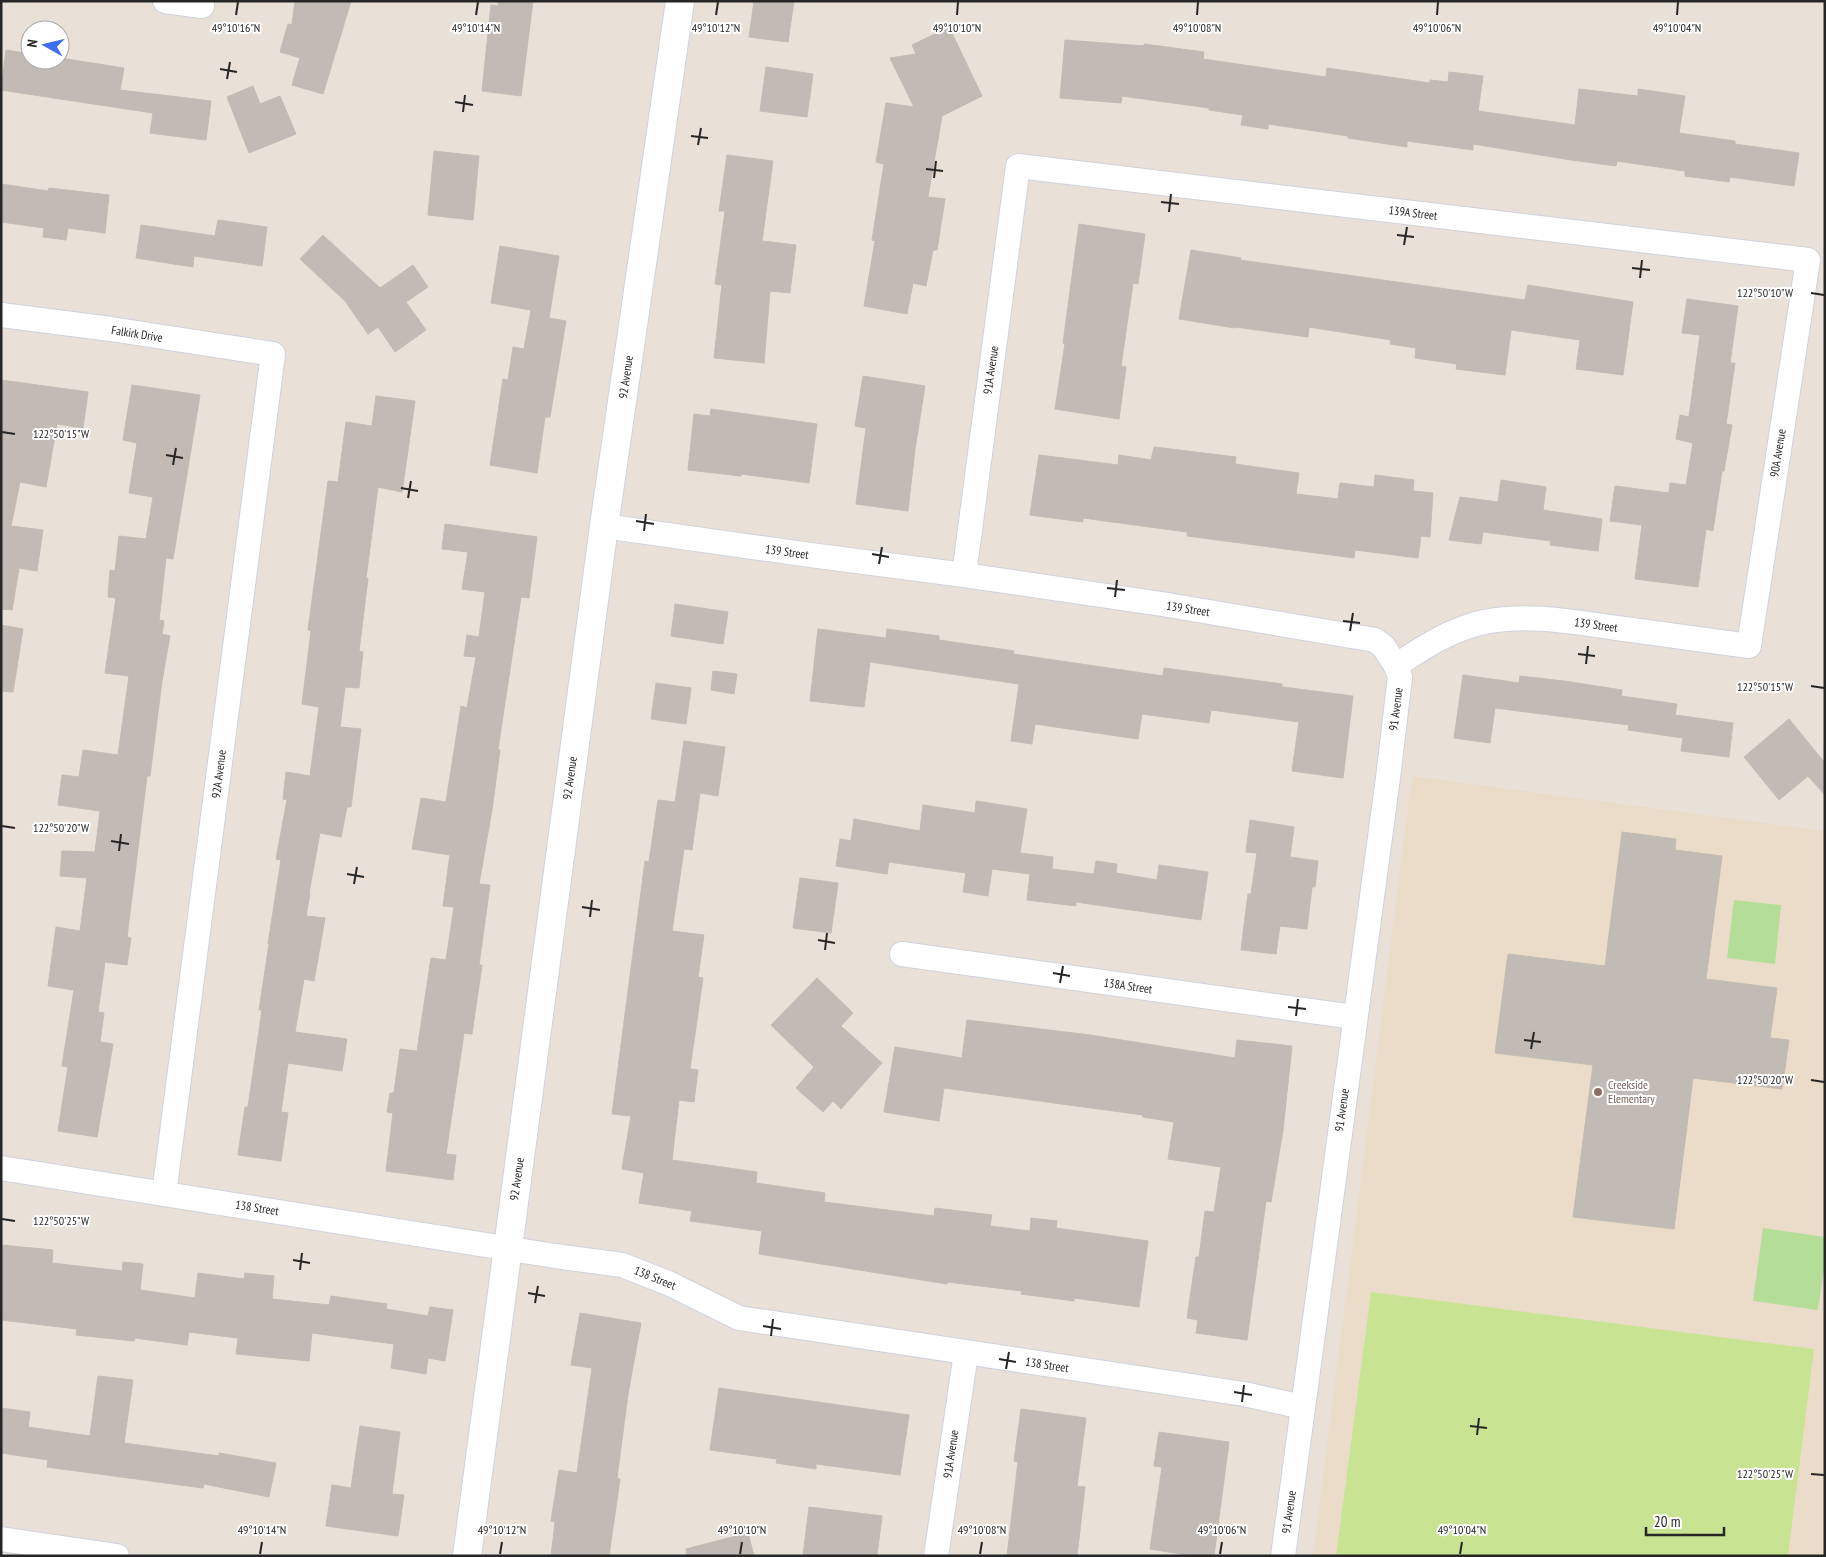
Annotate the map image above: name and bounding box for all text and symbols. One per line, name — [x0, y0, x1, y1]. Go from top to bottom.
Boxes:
north arrow — [20, 20, 70, 70]
text: 49°10'16"N — [212, 20, 260, 35]
text: 49°10'14"N — [452, 20, 500, 35]
text: 49°10'12"N — [692, 20, 740, 35]
text: 49°10'10"N — [933, 20, 981, 35]
text: 49°10'08"N — [1173, 20, 1221, 35]
text: 49°10'06"N — [1413, 20, 1461, 35]
text: 49°10'04"N — [1653, 20, 1701, 35]
text: N — [23, 38, 42, 48]
street label: 139A Street — [1388, 202, 1439, 223]
text: 122°50'10"W — [1737, 285, 1793, 300]
street label: Falkirk Drive — [110, 322, 164, 345]
street label: 91A Avenue — [980, 345, 1001, 395]
street label: 92 Avenue — [615, 354, 636, 399]
text: 122°50'15"W — [33, 426, 89, 441]
street label: 90A Avenue — [1766, 428, 1789, 478]
street label: 139 Street — [764, 541, 810, 562]
street label: 139 Street — [1165, 598, 1211, 619]
street label: 139 Street — [1573, 614, 1619, 635]
text: 122°50'15"W — [1737, 679, 1793, 694]
street label: 91 Avenue — [1385, 686, 1406, 731]
street label: 92A Avenue — [208, 749, 229, 799]
street label: 92 Avenue — [559, 755, 580, 800]
text: 122°50'20"W — [33, 820, 89, 835]
street label: 138A Street — [1103, 975, 1154, 996]
text: 122°50'20"W — [1737, 1072, 1793, 1087]
place label: Creekside Elementary — [1608, 1077, 1655, 1106]
marker: Creekside Elementary — [1592, 1086, 1604, 1098]
street label: 91 Avenue — [1331, 1087, 1352, 1132]
street label: 92 Avenue — [506, 1156, 527, 1201]
street label: 138 Street — [234, 1197, 280, 1218]
text: 122°50'25"W — [33, 1213, 89, 1228]
street label: 138 Street — [632, 1262, 679, 1293]
street label: 138 Street — [1024, 1354, 1070, 1375]
street label: 91A Avenue — [940, 1429, 961, 1479]
text: 122°50'25"W — [1737, 1466, 1793, 1481]
street label: 91 Avenue — [1278, 1489, 1299, 1534]
scale bar — [1646, 1504, 1724, 1536]
text: 20 m — [1654, 1512, 1680, 1531]
text: 49°10'14"N — [238, 1522, 286, 1537]
text: 49°10'12"N — [478, 1522, 526, 1537]
text: 49°10'10"N — [718, 1522, 766, 1537]
text: 49°10'08"N — [958, 1522, 1006, 1537]
text: 49°10'06"N — [1198, 1522, 1246, 1537]
text: 49°10'04"N — [1438, 1522, 1486, 1537]

